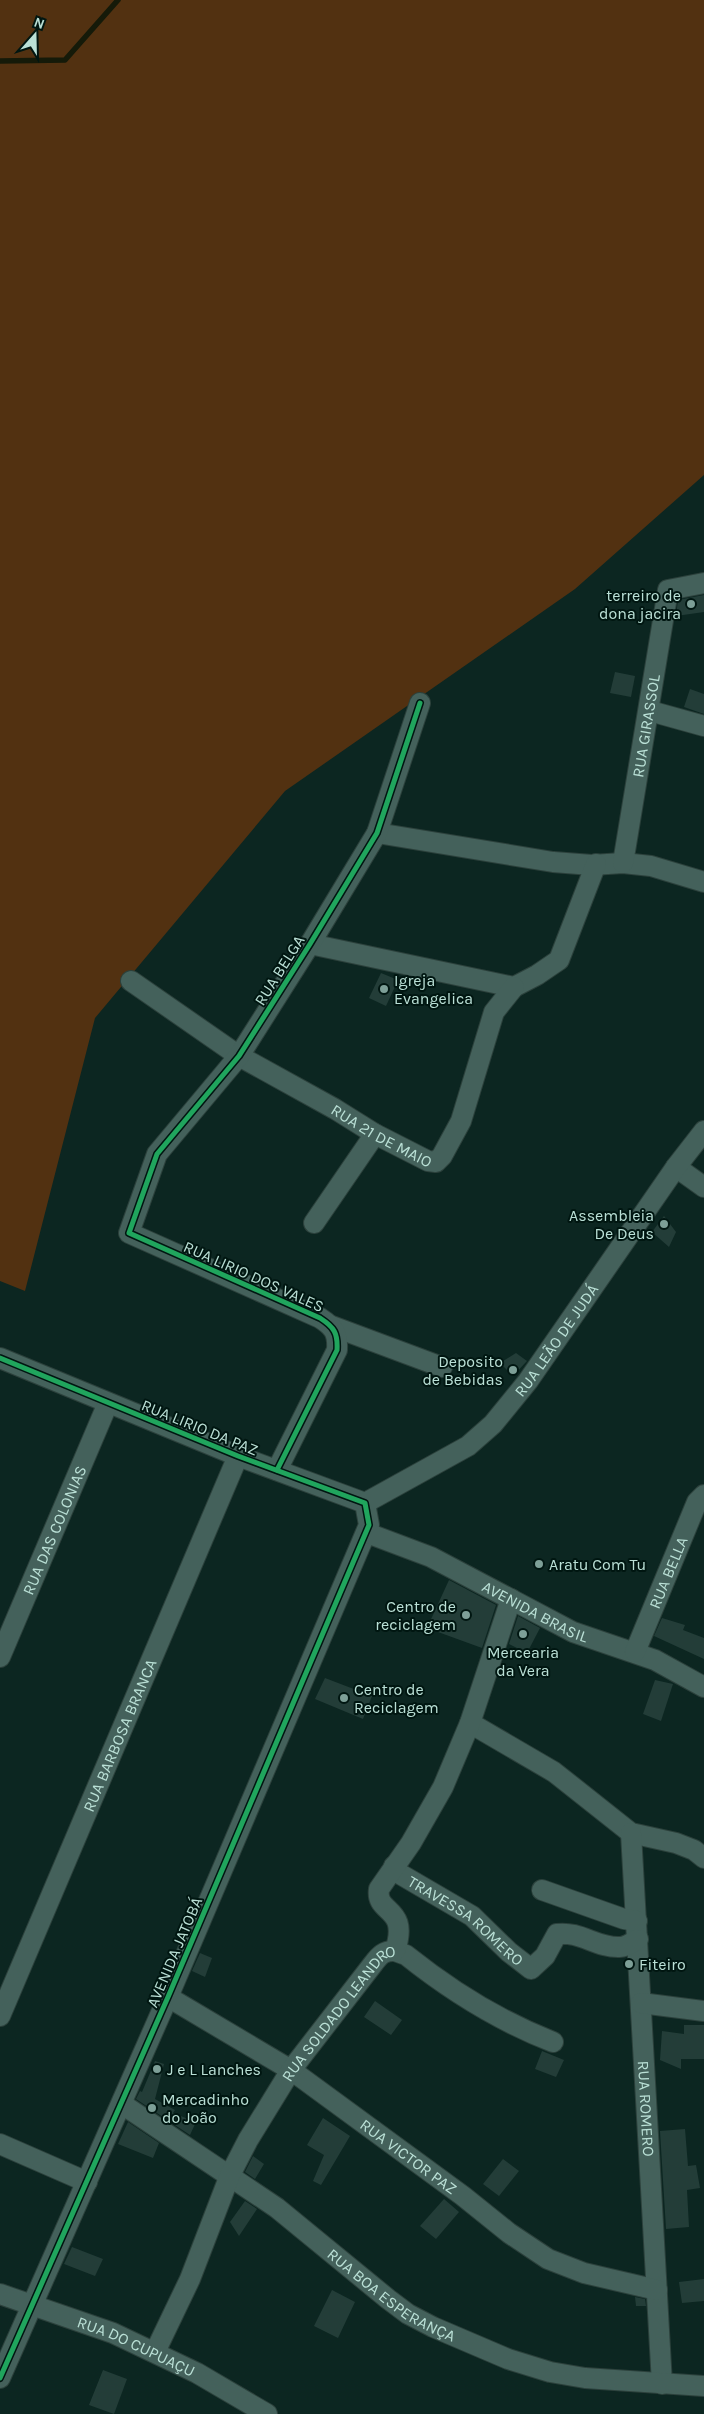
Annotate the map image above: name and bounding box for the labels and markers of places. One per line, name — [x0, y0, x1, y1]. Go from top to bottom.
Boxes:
place label: terreiro de dona jacira — [599, 586, 681, 623]
marker: terreiro de dona jacira — [685, 598, 697, 610]
place label: Igreja Evangelica — [394, 971, 473, 1008]
marker: Igreja Evangelica — [378, 983, 390, 995]
place label: Assembleia De Deus — [569, 1206, 654, 1243]
marker: Assembleia De Deus — [658, 1218, 670, 1230]
place label: Deposito de Bebidas — [422, 1352, 503, 1389]
marker: Deposito de Bebidas — [507, 1364, 519, 1376]
place label: Aratu Com Tu — [549, 1555, 646, 1574]
marker: Aratu Com Tu — [533, 1558, 545, 1570]
place label: Centro de reciclagem — [375, 1597, 456, 1634]
marker: Centro de reciclagem — [460, 1609, 472, 1621]
marker: Mercearia da Vera — [517, 1628, 529, 1640]
place label: Mercearia da Vera — [487, 1643, 559, 1680]
place label: Centro de Reciclagem — [354, 1680, 439, 1717]
marker: Centro de Reciclagem — [338, 1692, 350, 1704]
place label: Fiteiro — [639, 1955, 686, 1974]
marker: Fiteiro — [623, 1958, 635, 1970]
place label: J e L Lanches — [167, 2060, 261, 2079]
marker: J e L Lanches — [151, 2063, 163, 2075]
place label: Mercadinho do João — [162, 2090, 249, 2127]
marker: Mercadinho do João — [146, 2102, 158, 2114]

